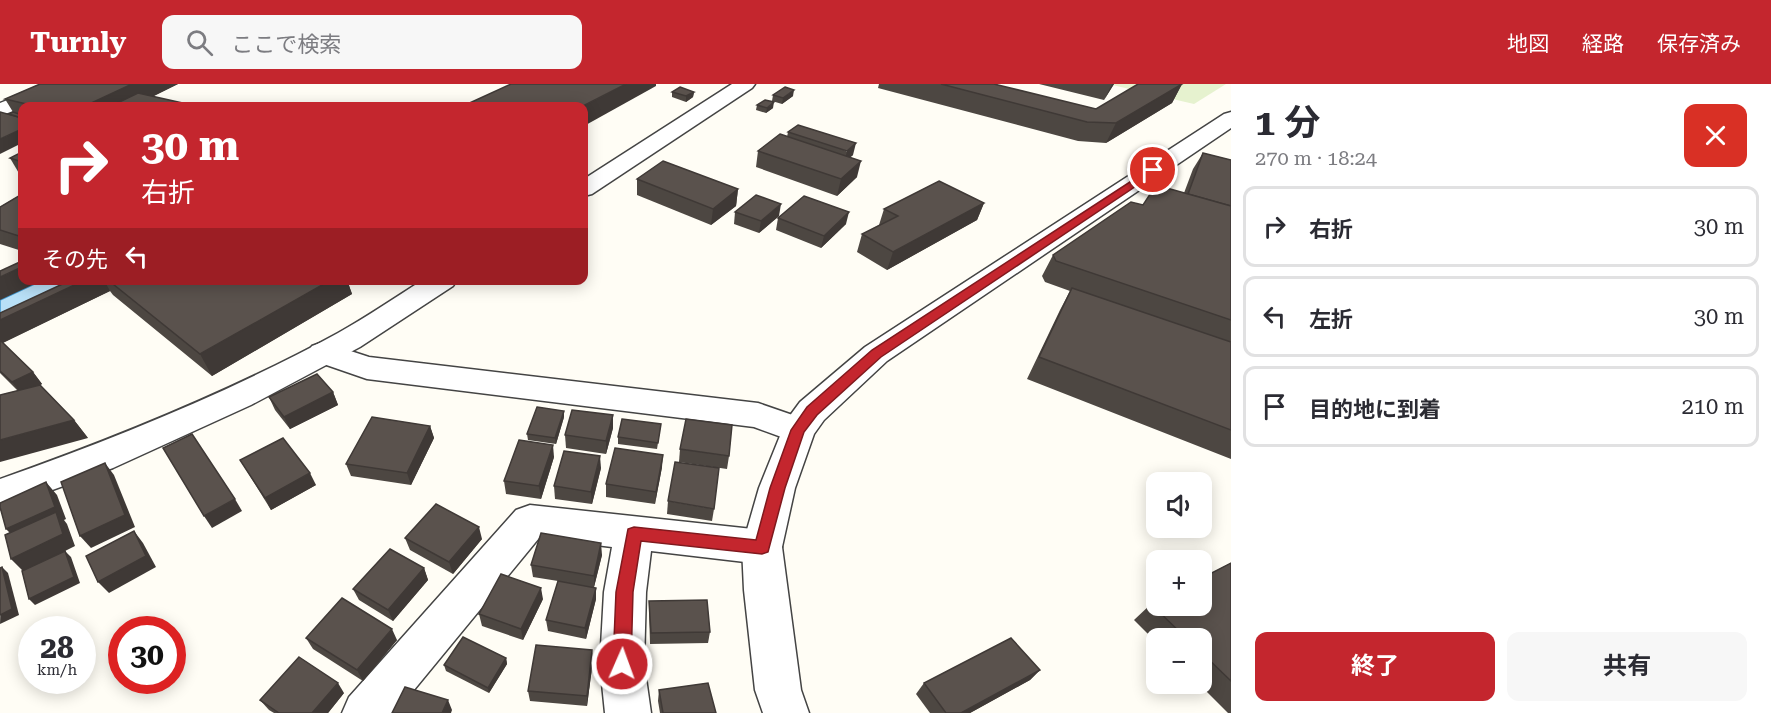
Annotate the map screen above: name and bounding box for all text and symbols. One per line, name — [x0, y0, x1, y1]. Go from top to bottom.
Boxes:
search box — [162, 15, 582, 69]
text: Turnly — [30, 26, 126, 59]
icon: search — [183, 26, 216, 59]
text: ここで検索 — [231, 32, 341, 57]
text: 地図 — [1507, 32, 1549, 56]
text: 経路 — [1582, 32, 1624, 56]
text: 保存済み — [1657, 32, 1741, 56]
text: 1 分 — [1255, 102, 1320, 144]
button: close — [1684, 104, 1747, 167]
text: 30 m — [141, 121, 239, 170]
icon: right — [42, 126, 120, 204]
pin — [1127, 144, 1178, 195]
text: 270 m · 18:24 — [1255, 146, 1377, 170]
icon: arrive — [1136, 153, 1169, 186]
text: 右折 — [141, 177, 195, 209]
icon: right — [1258, 210, 1291, 243]
text: 30 m — [1694, 214, 1744, 239]
text: 右折 — [1309, 217, 1353, 242]
icon: left — [120, 240, 153, 273]
text: その先 — [42, 247, 108, 272]
icon: left — [1258, 300, 1291, 333]
text: 30 m — [1694, 304, 1744, 329]
text: 左折 — [1309, 307, 1353, 332]
icon: arrive — [1258, 390, 1291, 423]
text: 210 m — [1681, 394, 1744, 419]
text: 目的地に到着 — [1309, 397, 1441, 422]
map controls — [1146, 472, 1212, 694]
button: sound — [1146, 472, 1212, 538]
button: + — [1146, 550, 1212, 616]
speed limit sign: 30 — [108, 616, 186, 694]
button: − — [1146, 628, 1212, 694]
text: 28 — [40, 630, 74, 665]
position arrow — [590, 632, 654, 696]
button: 終了 — [1255, 632, 1495, 701]
button: 共有 — [1507, 632, 1747, 701]
text: km/h — [37, 661, 77, 679]

